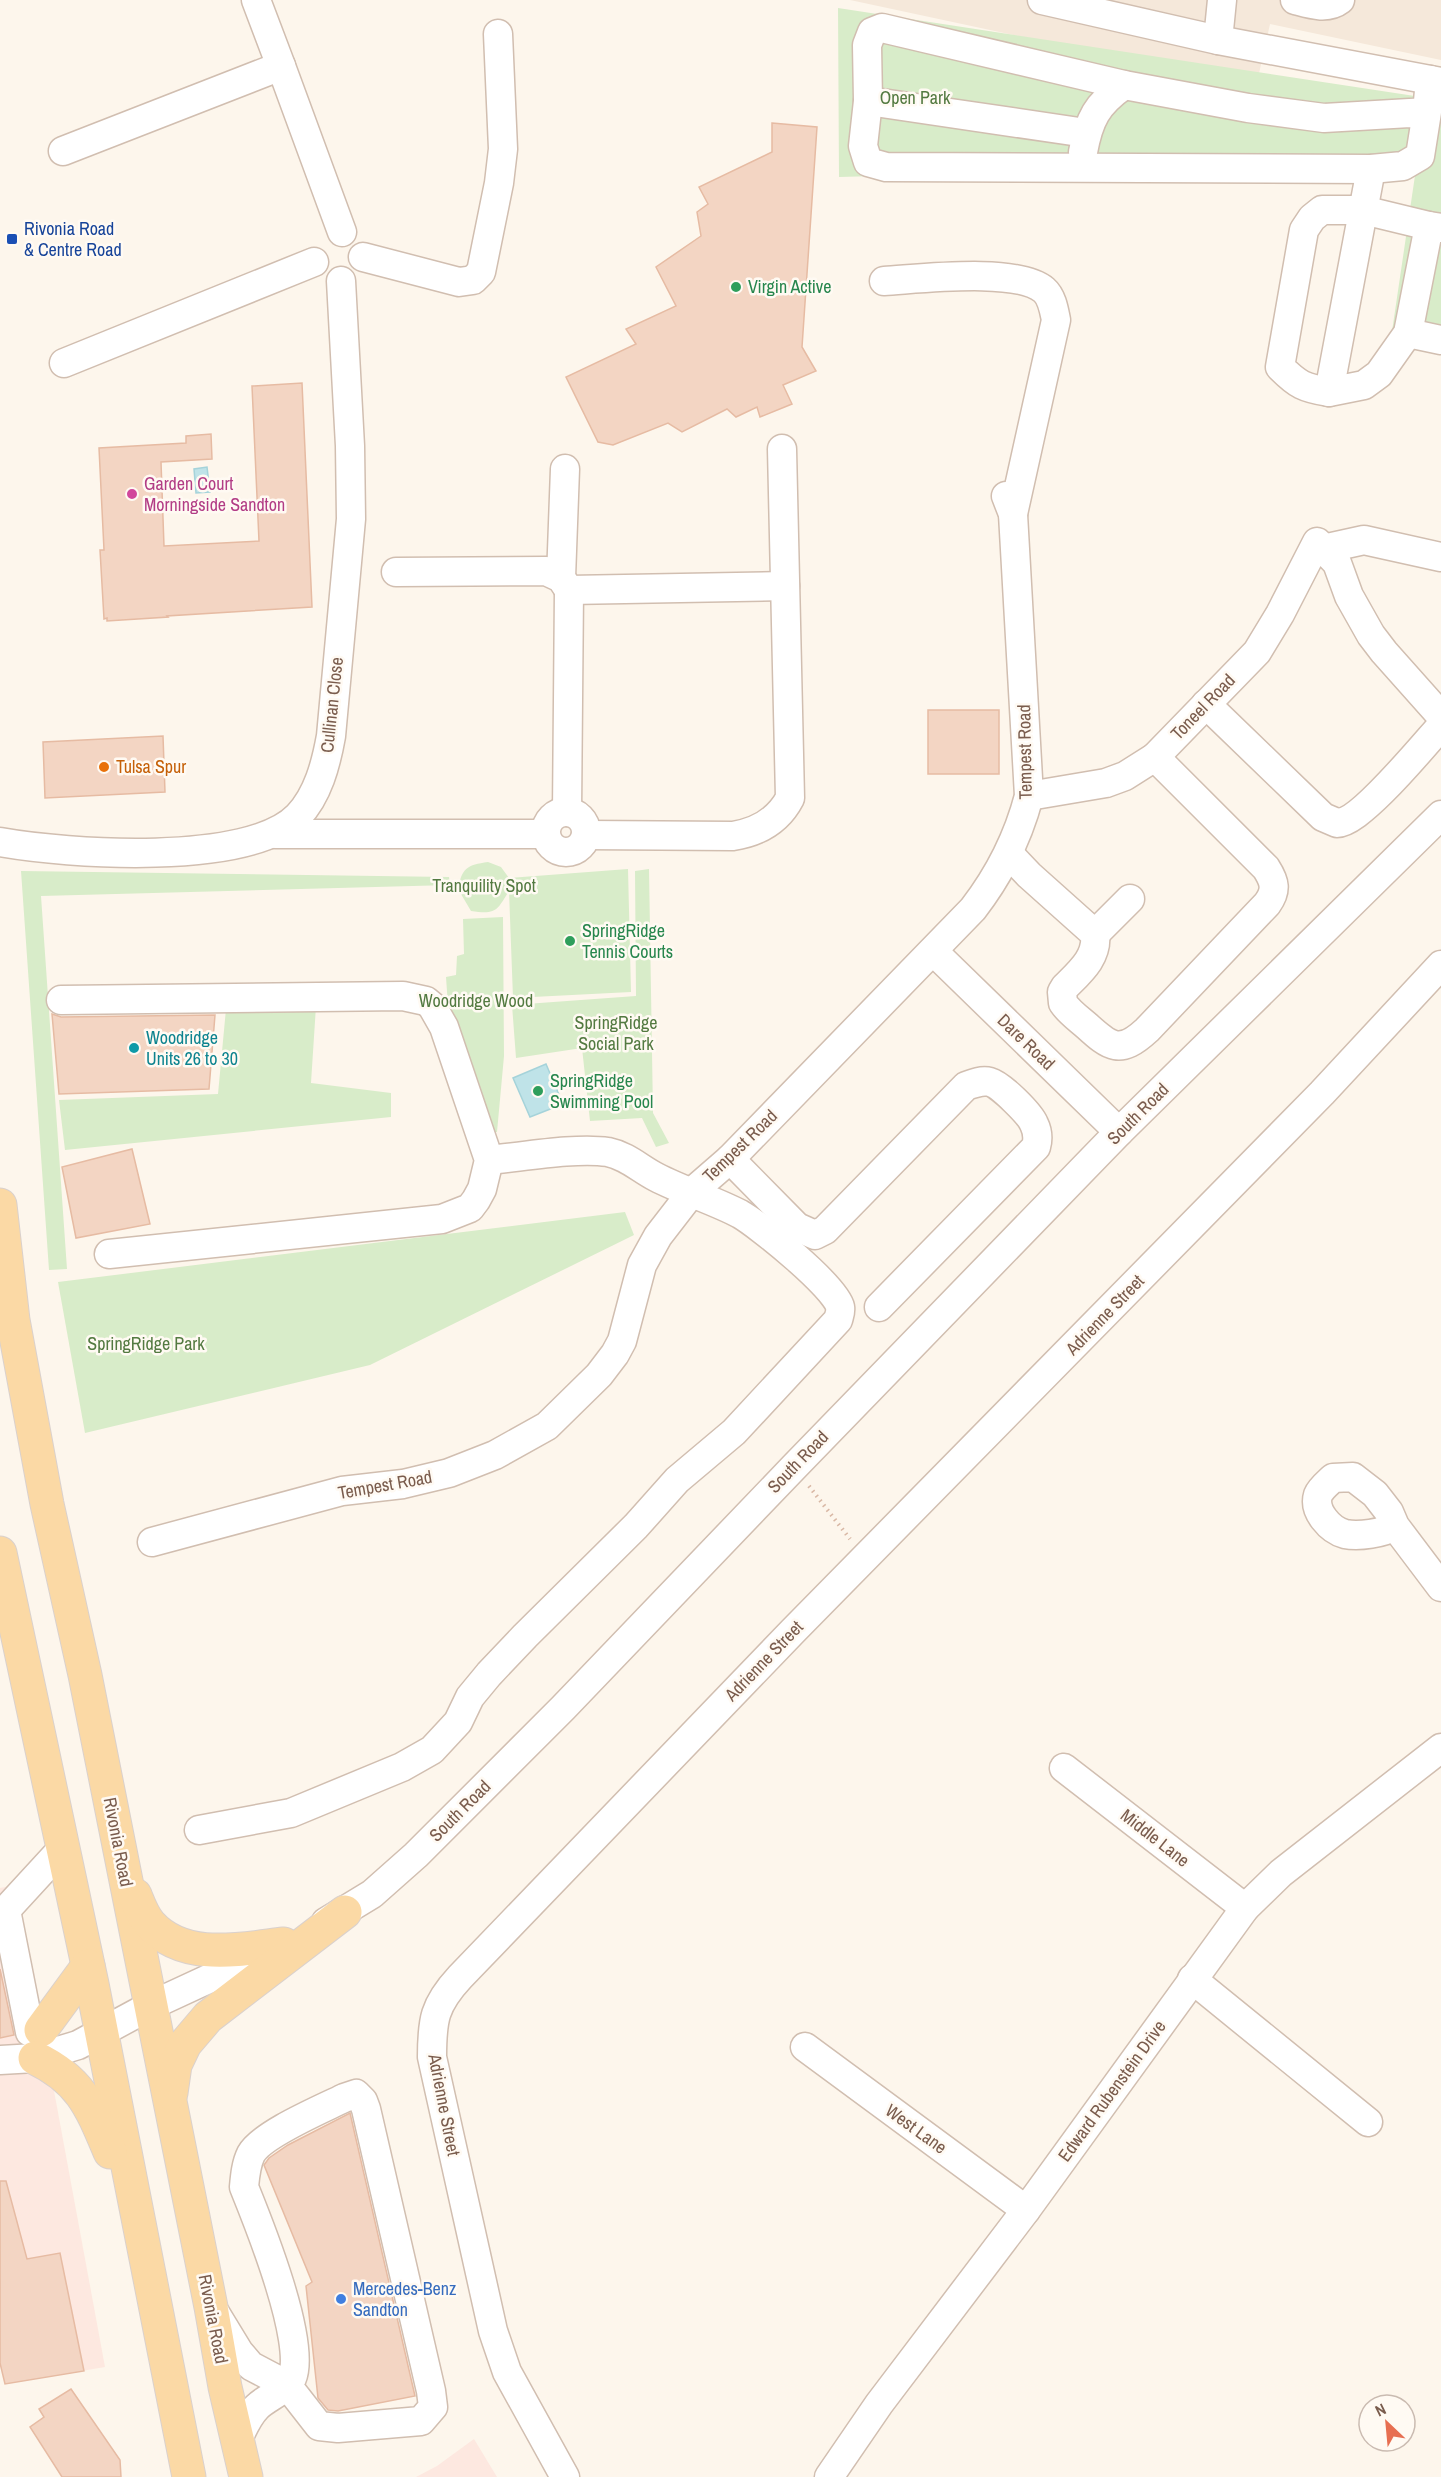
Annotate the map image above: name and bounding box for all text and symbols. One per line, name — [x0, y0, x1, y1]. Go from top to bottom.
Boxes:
park label: Open Park — [880, 85, 951, 110]
place label: Rivonia Road & Centre Road — [24, 216, 122, 262]
marker: Rivonia Road & Centre Road — [5, 232, 19, 246]
place label: Virgin Active — [748, 274, 831, 299]
marker: Virgin Active — [729, 280, 743, 294]
place label: Garden Court Morningside Sandton — [144, 471, 285, 517]
marker: Garden Court Morningside Sandton — [125, 487, 139, 501]
street label: Cullinan Close — [314, 656, 349, 754]
street label: Toneel Road — [1165, 668, 1240, 745]
street label: Tempest Road — [1011, 704, 1038, 800]
place label: Tulsa Spur — [116, 754, 186, 779]
marker: Tulsa Spur — [97, 760, 111, 774]
park label: Tranquility Spot — [432, 873, 536, 898]
place label: SpringRidge Tennis Courts — [582, 918, 673, 964]
marker: SpringRidge Tennis Courts — [563, 934, 577, 948]
park label: Woodridge Wood — [419, 988, 533, 1013]
street label: Dare Road — [992, 1008, 1061, 1075]
park label: SpringRidge Social Park — [575, 1010, 657, 1056]
place label: Woodridge Units 26 to 30 — [146, 1025, 238, 1071]
marker: Woodridge Units 26 to 30 — [127, 1041, 141, 1055]
place label: SpringRidge Swimming Pool — [550, 1068, 653, 1114]
street label: South Road — [1101, 1077, 1174, 1150]
marker: SpringRidge Swimming Pool — [531, 1084, 545, 1098]
street label: Tempest Road — [697, 1104, 783, 1188]
street label: Adrienne Street — [1059, 1269, 1150, 1361]
park label: SpringRidge Park — [87, 1331, 205, 1356]
street label: South Road — [762, 1425, 834, 1498]
street label: Tempest Road — [336, 1464, 434, 1505]
street label: Adrienne Street — [718, 1615, 809, 1707]
street label: South Road — [423, 1774, 496, 1847]
street label: Rivonia Road — [98, 1795, 139, 1889]
street label: Middle Lane — [1116, 1803, 1195, 1872]
street label: Edward Rubenstein Drive — [1052, 2015, 1171, 2166]
street label: Adrienne Street — [422, 2051, 467, 2158]
street label: West Lane — [881, 2098, 952, 2159]
street label: Rivonia Road — [193, 2272, 234, 2366]
place label: Mercedes-Benz Sandton — [353, 2276, 456, 2322]
marker: Mercedes-Benz Sandton — [334, 2292, 348, 2306]
north arrow — [1357, 2393, 1417, 2453]
text: N — [1371, 2398, 1390, 2421]

